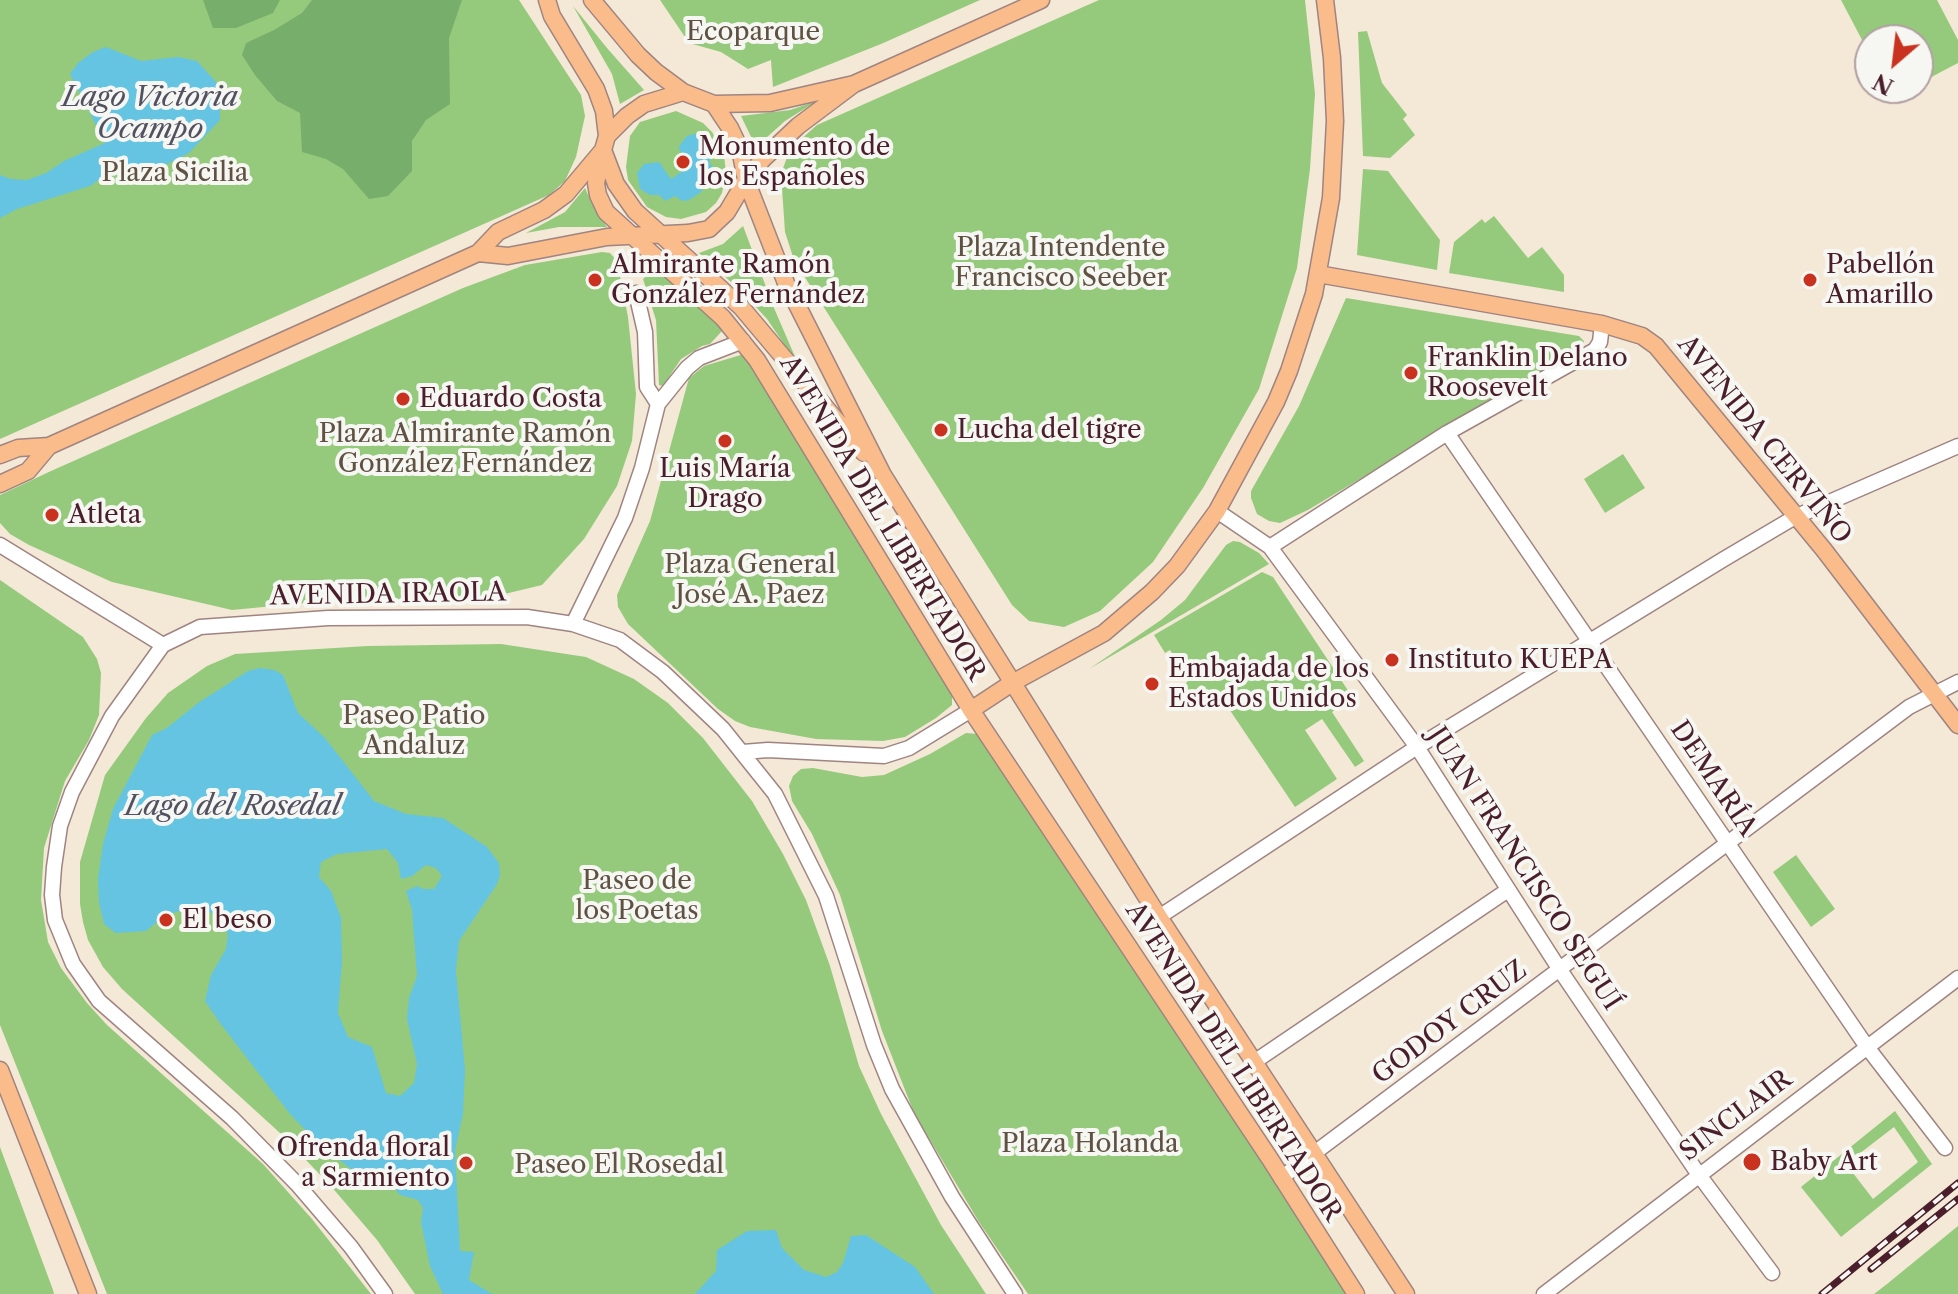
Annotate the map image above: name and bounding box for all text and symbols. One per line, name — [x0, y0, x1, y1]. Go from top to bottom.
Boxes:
park label: Ecoparque — [686, 16, 820, 48]
north arrow — [1854, 24, 1934, 104]
text: N — [1869, 67, 1898, 100]
water label: Lago Victoria Ocampo — [62, 81, 238, 147]
place label: Monumento de los Españoles — [699, 131, 890, 192]
marker: Monumento de los Españoles — [674, 153, 692, 171]
park label: Plaza Sicilia — [101, 157, 249, 189]
park label: Plaza Intendente Francisco Seeber — [955, 232, 1167, 294]
place label: Almirante Ramón González Fernández — [611, 249, 865, 310]
place label: Pabellón Amarillo — [1826, 249, 1934, 310]
marker: Almirante Ramón González Fernández — [586, 271, 604, 289]
marker: Pabellón Amarillo — [1801, 271, 1819, 289]
street label: AVENIDA CERVIÑO — [1670, 330, 1858, 550]
place label: Franklin Delano Roosevelt — [1427, 342, 1628, 404]
street label: AVENIDA DEL LIBERTADOR — [772, 350, 992, 686]
marker: Franklin Delano Roosevelt — [1402, 364, 1420, 382]
place label: Eduardo Costa — [419, 383, 602, 415]
marker: Eduardo Costa — [394, 390, 412, 408]
place label: Lucha del tigre — [957, 414, 1142, 446]
park label: Plaza Almirante Ramón González Fernández — [319, 418, 611, 480]
marker: Lucha del tigre — [932, 421, 950, 439]
marker: Luis María Drago — [716, 432, 734, 450]
place label: Luis María Drago — [659, 453, 791, 514]
place label: Atleta — [68, 499, 141, 531]
marker: Atleta — [43, 506, 61, 524]
park label: Plaza General José A. Paez — [664, 549, 836, 610]
street label: AVENIDA IRAOLA — [270, 577, 506, 613]
place label: Instituto KUEPA — [1408, 644, 1613, 676]
marker: Instituto KUEPA — [1383, 651, 1401, 669]
place label: Embajada de los Estados Unidos — [1168, 653, 1369, 714]
marker: Embajada de los Estados Unidos — [1143, 675, 1161, 693]
park label: Paseo Patio Andaluz — [343, 700, 485, 762]
street label: DEMARÍA — [1663, 715, 1763, 843]
street label: JUAN FRANCISCO SEGUÍ — [1421, 722, 1627, 1016]
water label: Lago del Rosedal — [125, 790, 341, 824]
park label: Paseo de los Poetas — [575, 865, 699, 926]
street label: AVENIDA DEL LIBERTADOR — [1118, 897, 1348, 1227]
place label: El beso — [182, 904, 272, 936]
marker: El beso — [157, 911, 175, 929]
street label: GODOY CRUZ — [1367, 955, 1533, 1091]
street label: SINCLAIR — [1674, 1064, 1798, 1168]
park label: Plaza Holanda — [1001, 1128, 1179, 1160]
place label: Ofrenda floral a Sarmiento — [277, 1132, 450, 1194]
place label: Baby Art — [1770, 1146, 1878, 1178]
park label: Paseo El Rosedal — [514, 1149, 724, 1181]
marker: Baby Art — [1741, 1151, 1763, 1173]
marker: Ofrenda floral a Sarmiento — [457, 1154, 475, 1172]

